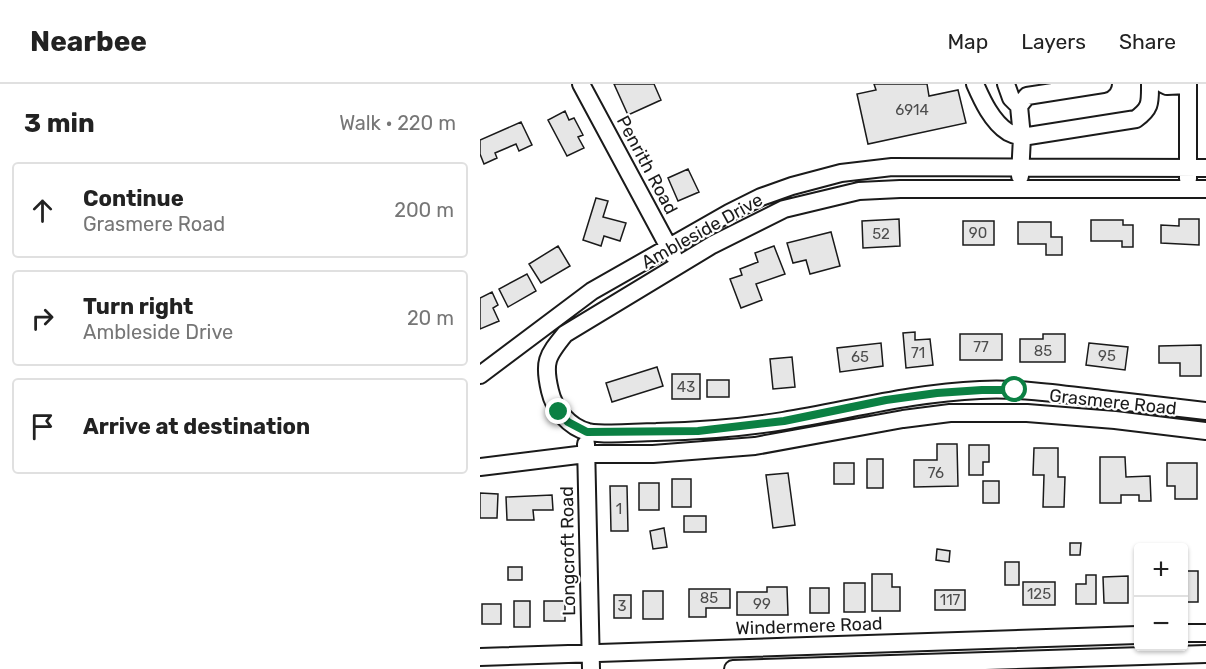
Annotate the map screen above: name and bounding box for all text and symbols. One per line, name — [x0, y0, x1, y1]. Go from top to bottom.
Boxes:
text: Nearbee — [30, 25, 147, 58]
text: Map — [947, 29, 988, 54]
text: Layers — [1021, 29, 1086, 54]
text: Share — [1119, 29, 1176, 54]
house number: 6914 — [895, 101, 929, 119]
text: 3 min — [24, 108, 95, 139]
text: Walk · 220 m — [339, 111, 456, 135]
street label: Penrith Road — [612, 112, 682, 218]
text: Continue — [83, 185, 184, 212]
street label: Ambleside Drive — [638, 189, 766, 273]
icon: ahead — [26, 194, 59, 227]
text: 200 m — [394, 198, 454, 222]
text: Grasmere Road — [83, 212, 225, 236]
house number: 90 — [969, 224, 987, 242]
house number: 52 — [872, 225, 890, 243]
text: Turn right — [83, 293, 193, 320]
icon: right — [26, 302, 59, 335]
text: 20 m — [407, 306, 454, 330]
text: Ambleside Drive — [83, 320, 233, 344]
house number: 77 — [973, 338, 989, 356]
house number: 85 — [1034, 342, 1052, 360]
house number: 71 — [911, 344, 925, 362]
house number: 95 — [1098, 347, 1116, 365]
house number: 65 — [851, 348, 869, 366]
route start — [1001, 376, 1027, 402]
house number: 43 — [677, 378, 695, 396]
street label: Grasmere Road — [1048, 384, 1178, 420]
route end — [545, 398, 571, 424]
icon: arrive — [26, 410, 59, 443]
text: Arrive at destination — [83, 413, 310, 440]
house number: 76 — [928, 464, 944, 482]
street label: Longcroft Road — [556, 486, 580, 616]
house number: 1 — [616, 500, 622, 518]
map controls — [1134, 543, 1188, 651]
button: + — [1134, 543, 1188, 597]
house number: 125 — [1027, 585, 1051, 603]
house number: 85 — [700, 589, 718, 607]
house number: 117 — [940, 591, 961, 609]
house number: 99 — [753, 595, 771, 613]
house number: 3 — [617, 597, 627, 615]
button: − — [1134, 597, 1188, 651]
street label: Windermere Road — [735, 612, 883, 640]

